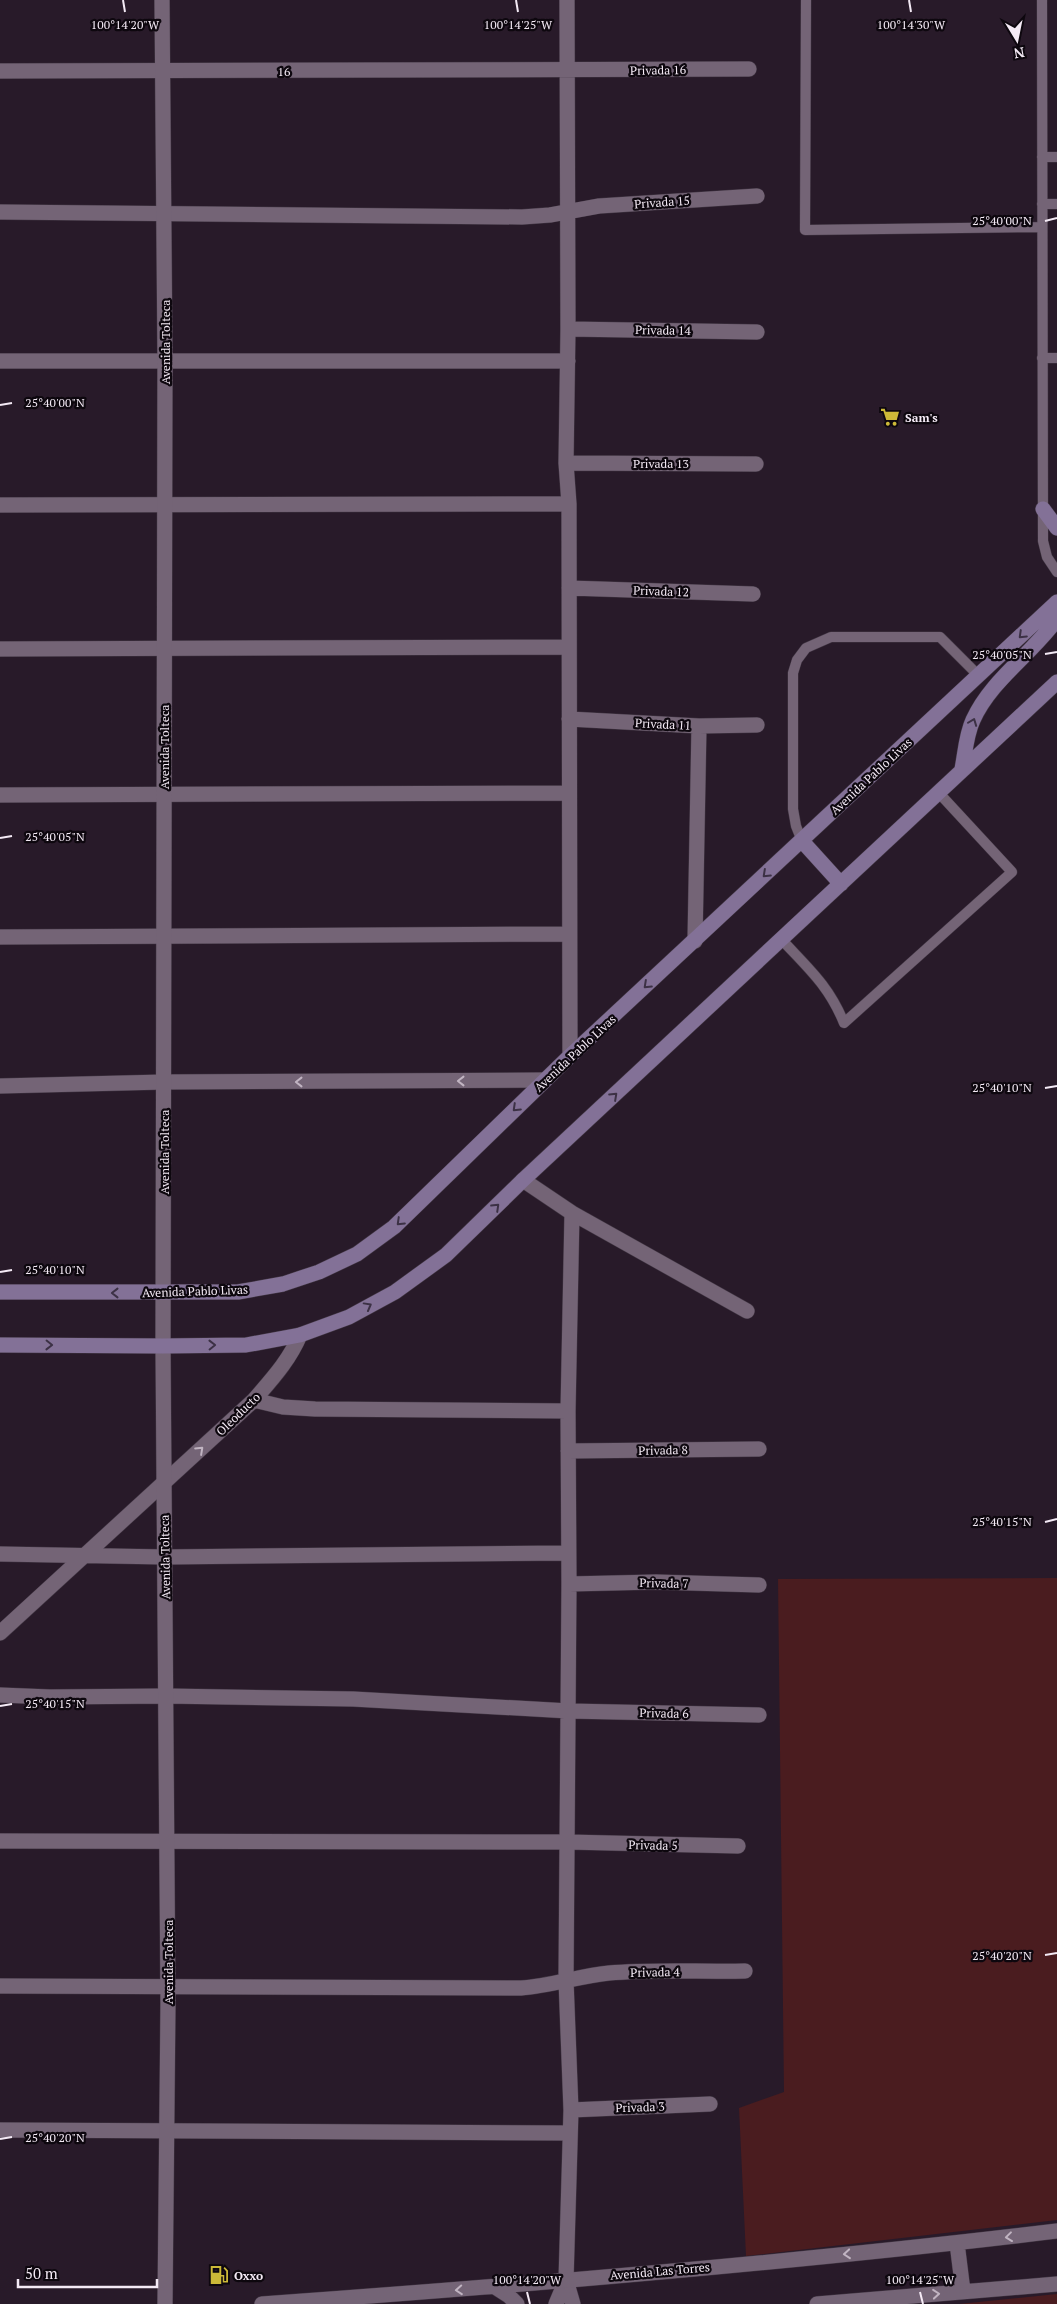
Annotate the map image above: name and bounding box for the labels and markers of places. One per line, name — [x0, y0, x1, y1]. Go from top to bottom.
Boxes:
supermarket icon: Sam's — [879, 406, 901, 428]
place label: Sam's — [905, 410, 938, 425]
fuel station icon: Oxxo — [208, 2264, 230, 2286]
place label: Oxxo — [234, 2268, 263, 2283]

